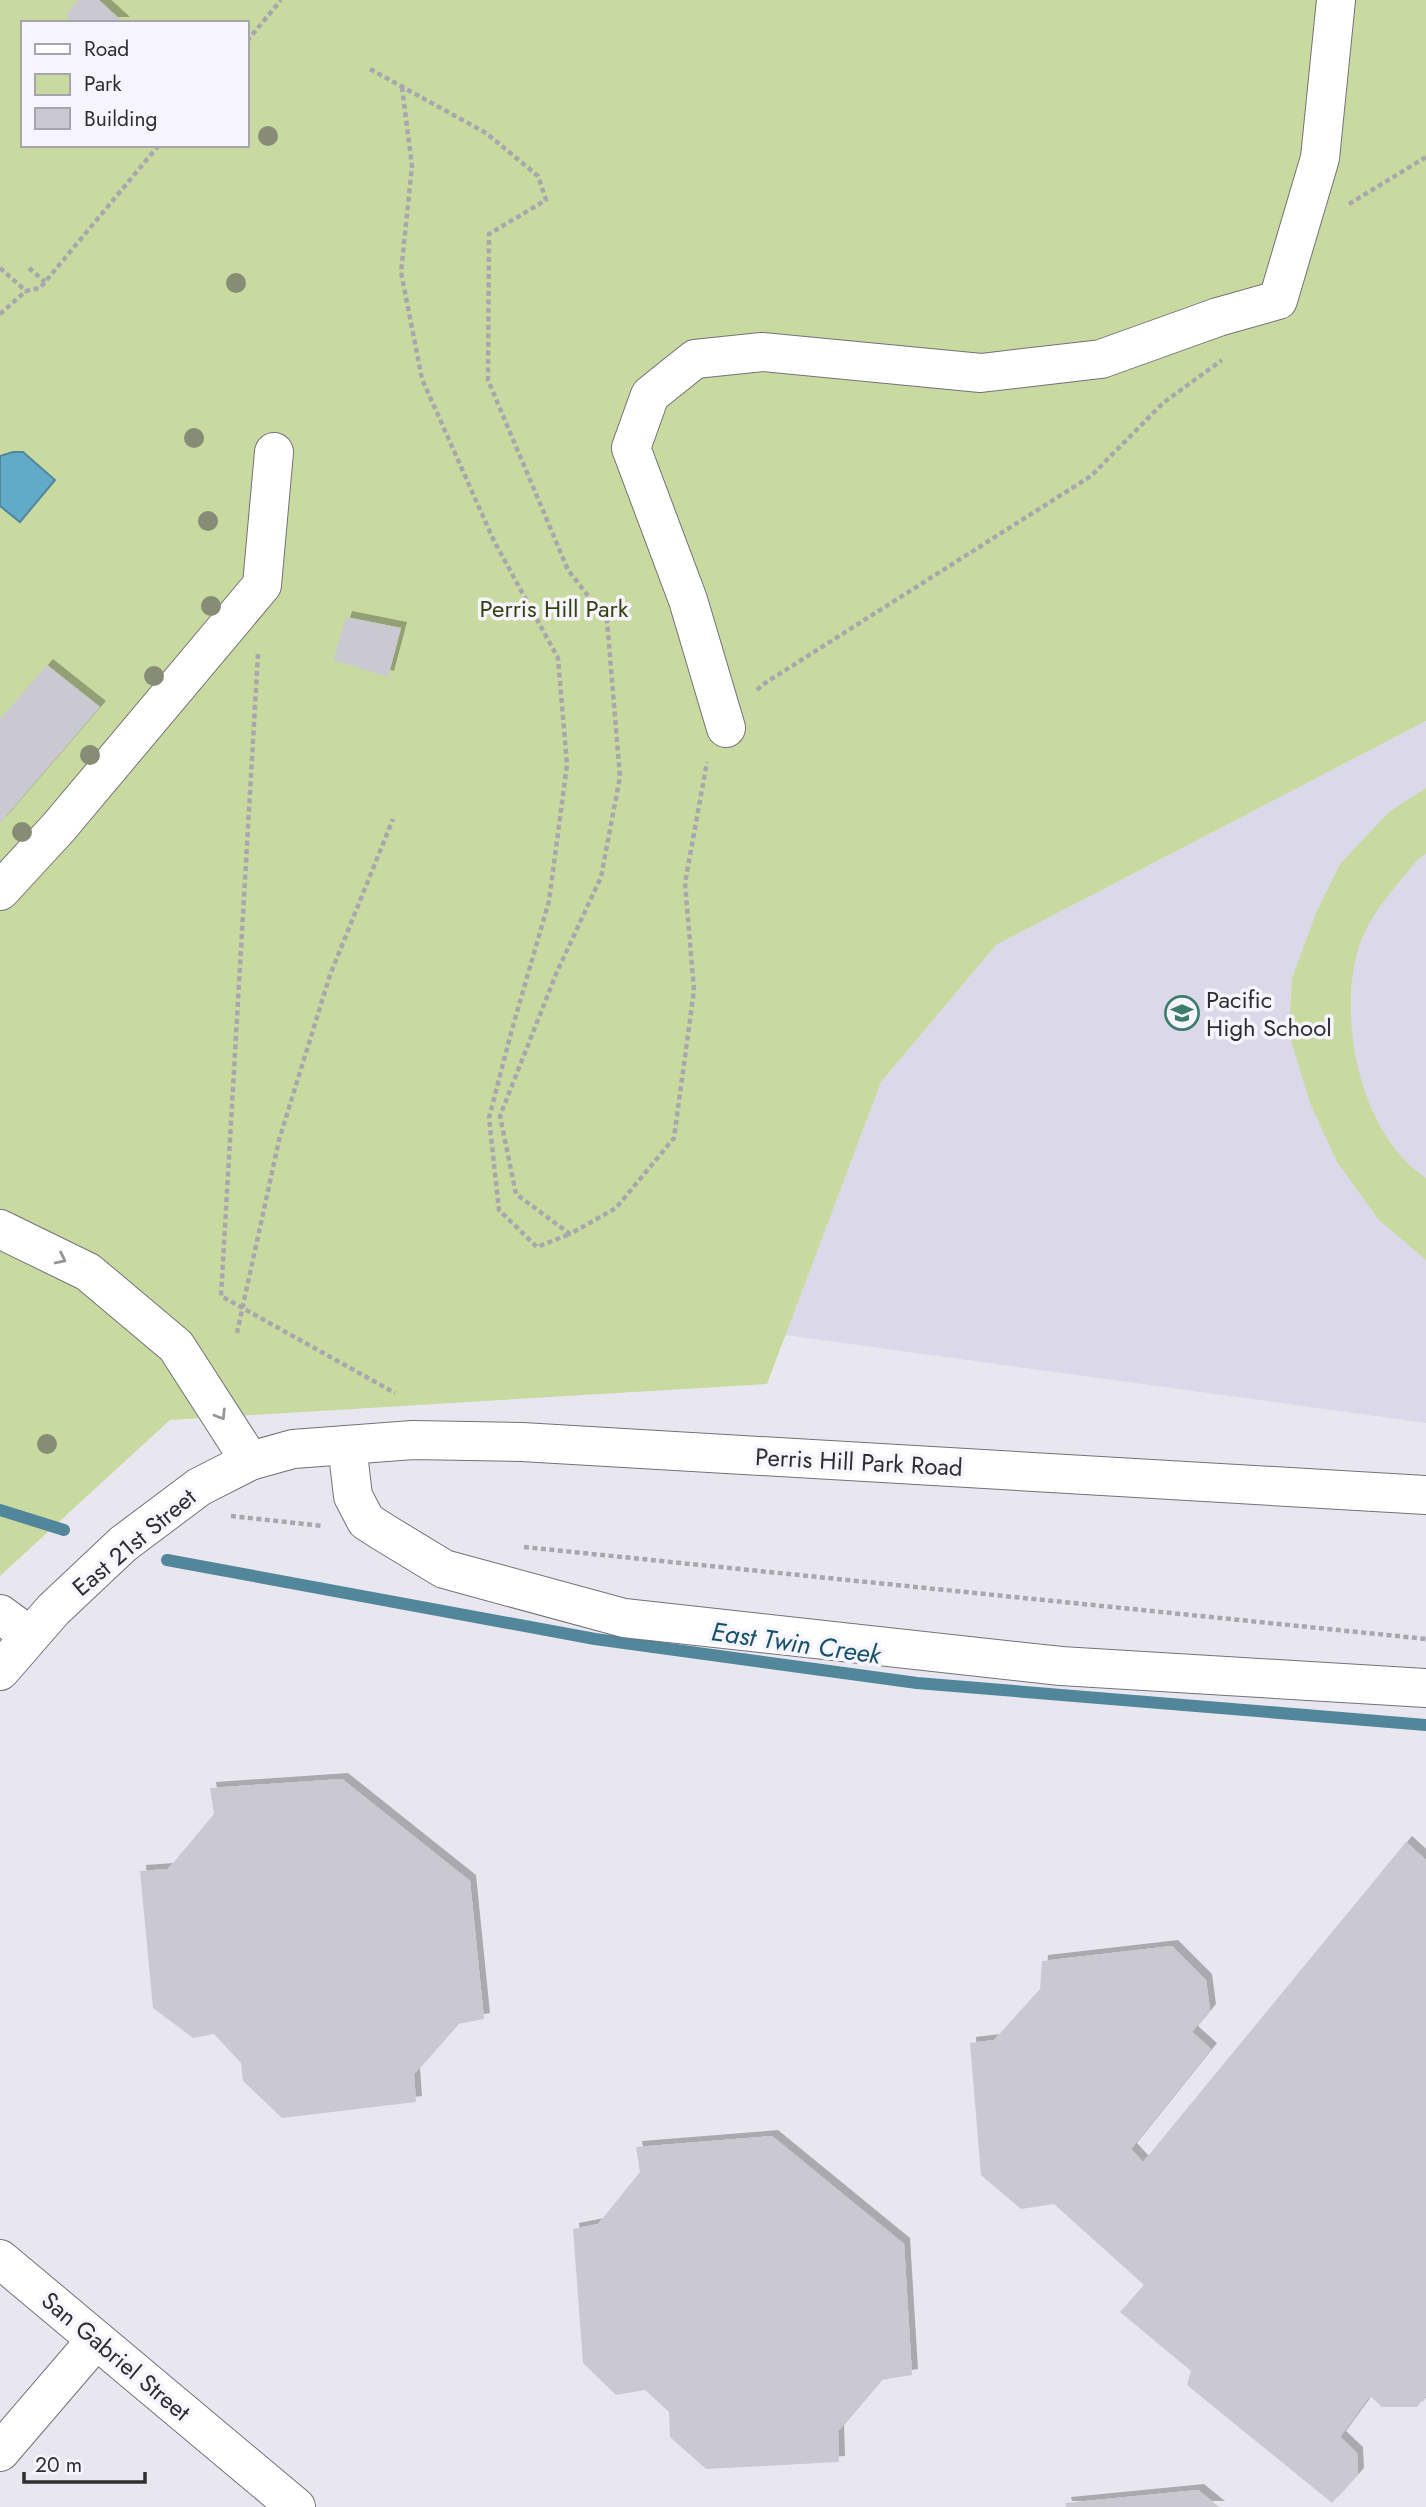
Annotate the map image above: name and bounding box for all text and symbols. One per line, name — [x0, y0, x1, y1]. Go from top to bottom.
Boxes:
legend — [21, 21, 248, 147]
text: Road — [84, 34, 129, 64]
text: Park — [84, 69, 122, 99]
text: Building — [84, 104, 157, 134]
park label: Perris Hill Park — [480, 591, 629, 626]
place label: Pacific High School — [1206, 982, 1332, 1045]
school or university icon: Pacific High School — [1163, 994, 1201, 1032]
one-way arrow — [54, 1250, 66, 1264]
one-way arrow — [213, 1407, 226, 1420]
street label: Perris Hill Park Road — [754, 1439, 964, 1485]
street label: East 21st Street — [65, 1480, 204, 1604]
water label: East Twin Creek — [709, 1612, 885, 1674]
street label: San Gabriel Street — [34, 2283, 198, 2429]
scale bar — [24, 2440, 145, 2484]
text: 20 m — [35, 2450, 82, 2480]

